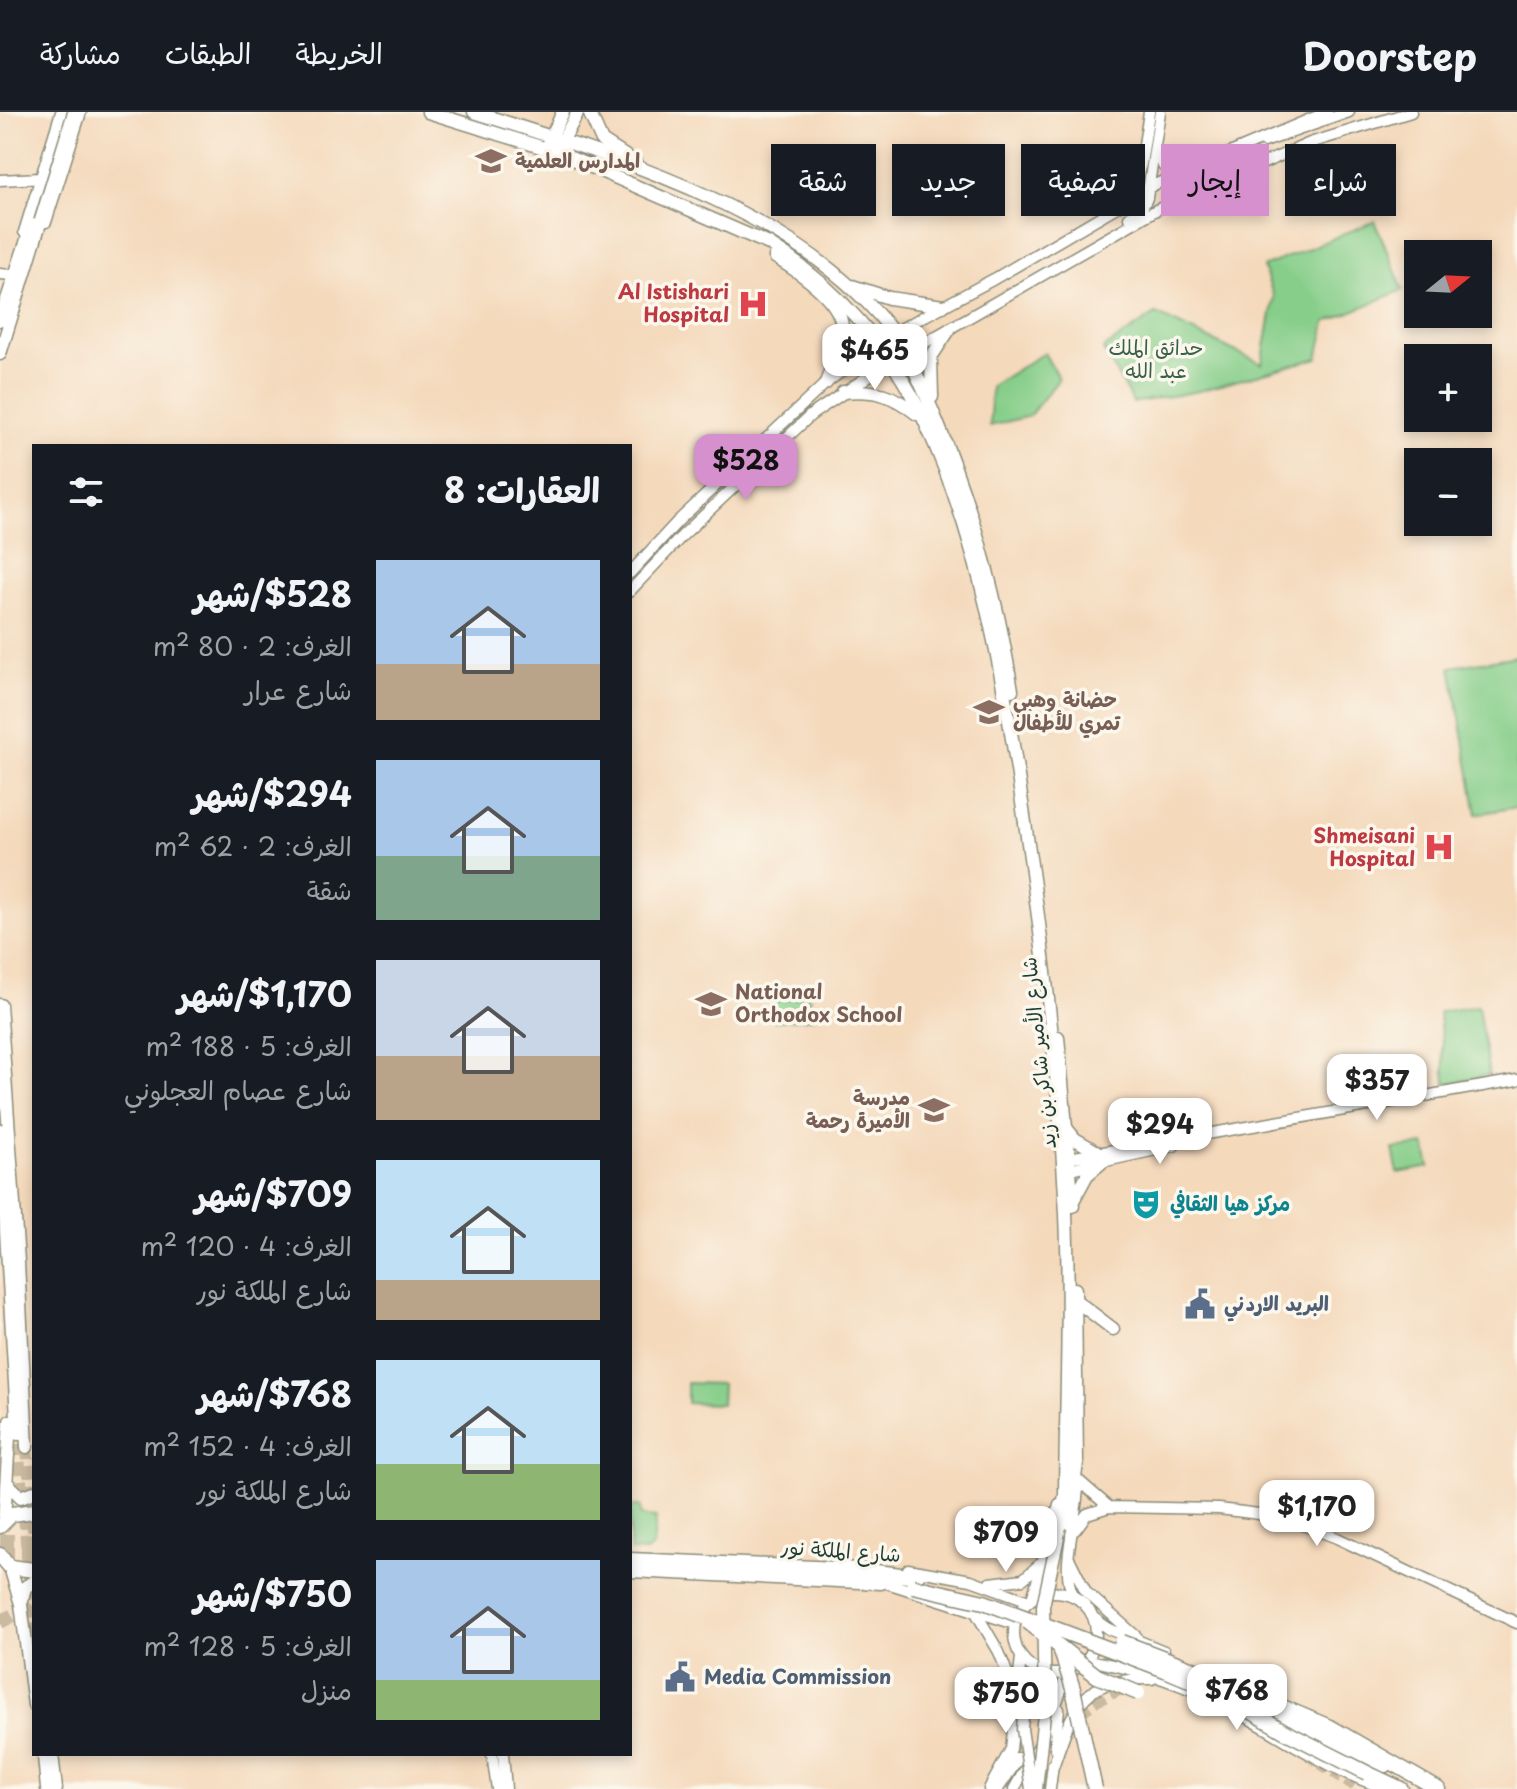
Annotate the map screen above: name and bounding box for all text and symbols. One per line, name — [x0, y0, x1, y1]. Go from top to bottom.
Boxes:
text: Doorstep — [1302, 27, 1477, 84]
text: مشاركة — [40, 31, 121, 74]
text: الطبقات — [165, 31, 251, 74]
text: الخريطة — [295, 31, 383, 74]
school or university icon: المدارس العلمية — [474, 144, 508, 178]
chip: شقة — [771, 144, 876, 216]
chip: جديد — [892, 144, 1005, 216]
chip: تصفية — [1021, 144, 1145, 216]
chip: إيجار — [1161, 144, 1269, 216]
chip: شراء — [1285, 144, 1396, 216]
place label: المدارس العلمية — [515, 145, 640, 175]
north arrow — [1404, 240, 1492, 328]
map controls — [1404, 240, 1492, 536]
place label: Al Istishari Hospital — [618, 276, 729, 329]
hospital icon: Al Istishari Hospital — [736, 287, 770, 321]
pin: $465 — [828, 324, 922, 392]
text: $465 — [840, 330, 910, 369]
park label: حدائق الملك عبد الله — [1108, 332, 1204, 385]
button: + — [1404, 344, 1492, 432]
pin: $528 — [699, 434, 793, 502]
text: $528 — [713, 440, 780, 479]
button: − — [1404, 448, 1492, 536]
text: العقارات: 8 — [444, 463, 600, 515]
icon: filters — [64, 470, 108, 514]
text: $528/شهر — [194, 567, 352, 619]
icon: home — [440, 592, 536, 688]
text: الغرف: 2 · 80 m² — [153, 626, 352, 665]
text: شارع عرار — [245, 670, 352, 709]
place label: حضانة وهبي تمري للأطفال — [1013, 684, 1121, 739]
school or university icon: حضانة وهبي تمري للأطفال — [972, 695, 1006, 729]
text: $294/شهر — [192, 767, 352, 819]
icon: home — [440, 792, 536, 888]
place label: Shmeisani Hospital — [1314, 820, 1415, 873]
text: الغرف: 2 · 62 m² — [154, 826, 352, 865]
hospital icon: Shmeisani Hospital — [1422, 830, 1456, 864]
text: شقة — [307, 870, 352, 909]
street label: شارع الأمير شاكر بن زيد — [1013, 956, 1063, 1151]
text: $1,170/شهر — [178, 967, 352, 1019]
place label: National Orthodox School — [735, 976, 902, 1029]
school or university icon: National Orthodox School — [694, 987, 728, 1021]
icon: home — [440, 992, 536, 1088]
text: الغرف: 5 · 188 m² — [146, 1026, 352, 1065]
pin: $357 — [1330, 1054, 1424, 1122]
text: $357 — [1345, 1060, 1409, 1099]
text: شارع عصام العجلوني — [124, 1070, 352, 1109]
place label: مدرسة الأميرة رحمة — [806, 1082, 910, 1135]
school or university icon: مدرسة الأميرة رحمة — [917, 1093, 951, 1127]
pin: $294 — [1113, 1098, 1207, 1166]
text: $294 — [1126, 1104, 1194, 1143]
text: $709/شهر — [195, 1167, 352, 1219]
theatre icon: مركز هيا الثقافي — [1129, 1187, 1163, 1221]
place label: مركز هيا الثقافي — [1170, 1188, 1290, 1219]
icon: home — [440, 1192, 536, 1288]
text: الغرف: 4 · 120 m² — [140, 1226, 352, 1265]
text: شارع الملكة نور — [197, 1270, 352, 1309]
public building icon: البريد الاردني — [1183, 1287, 1217, 1321]
place label: البريد الاردني — [1224, 1288, 1329, 1322]
text: $768/شهر — [198, 1367, 352, 1419]
icon: home — [440, 1392, 536, 1488]
text: الغرف: 4 · 152 m² — [143, 1426, 352, 1465]
text: شارع الملكة نور — [197, 1470, 352, 1509]
pin: $1,170 — [1252, 1480, 1382, 1548]
text: $1,170 — [1277, 1486, 1357, 1525]
pin: $709 — [959, 1506, 1053, 1574]
text: $709 — [973, 1512, 1039, 1551]
street label: شارع الملكة نور — [779, 1531, 902, 1569]
text: $750/شهر — [194, 1567, 352, 1619]
icon: home — [440, 1592, 536, 1688]
text: الغرف: 5 · 128 m² — [143, 1626, 352, 1665]
public building icon: Media Commission — [663, 1660, 697, 1694]
place label: Media Commission — [704, 1661, 891, 1691]
pin: $768 — [1190, 1664, 1284, 1732]
pin: $750 — [959, 1667, 1053, 1735]
text: منزل — [301, 1670, 352, 1709]
text: $768 — [1205, 1670, 1269, 1709]
text: $750 — [973, 1673, 1039, 1712]

